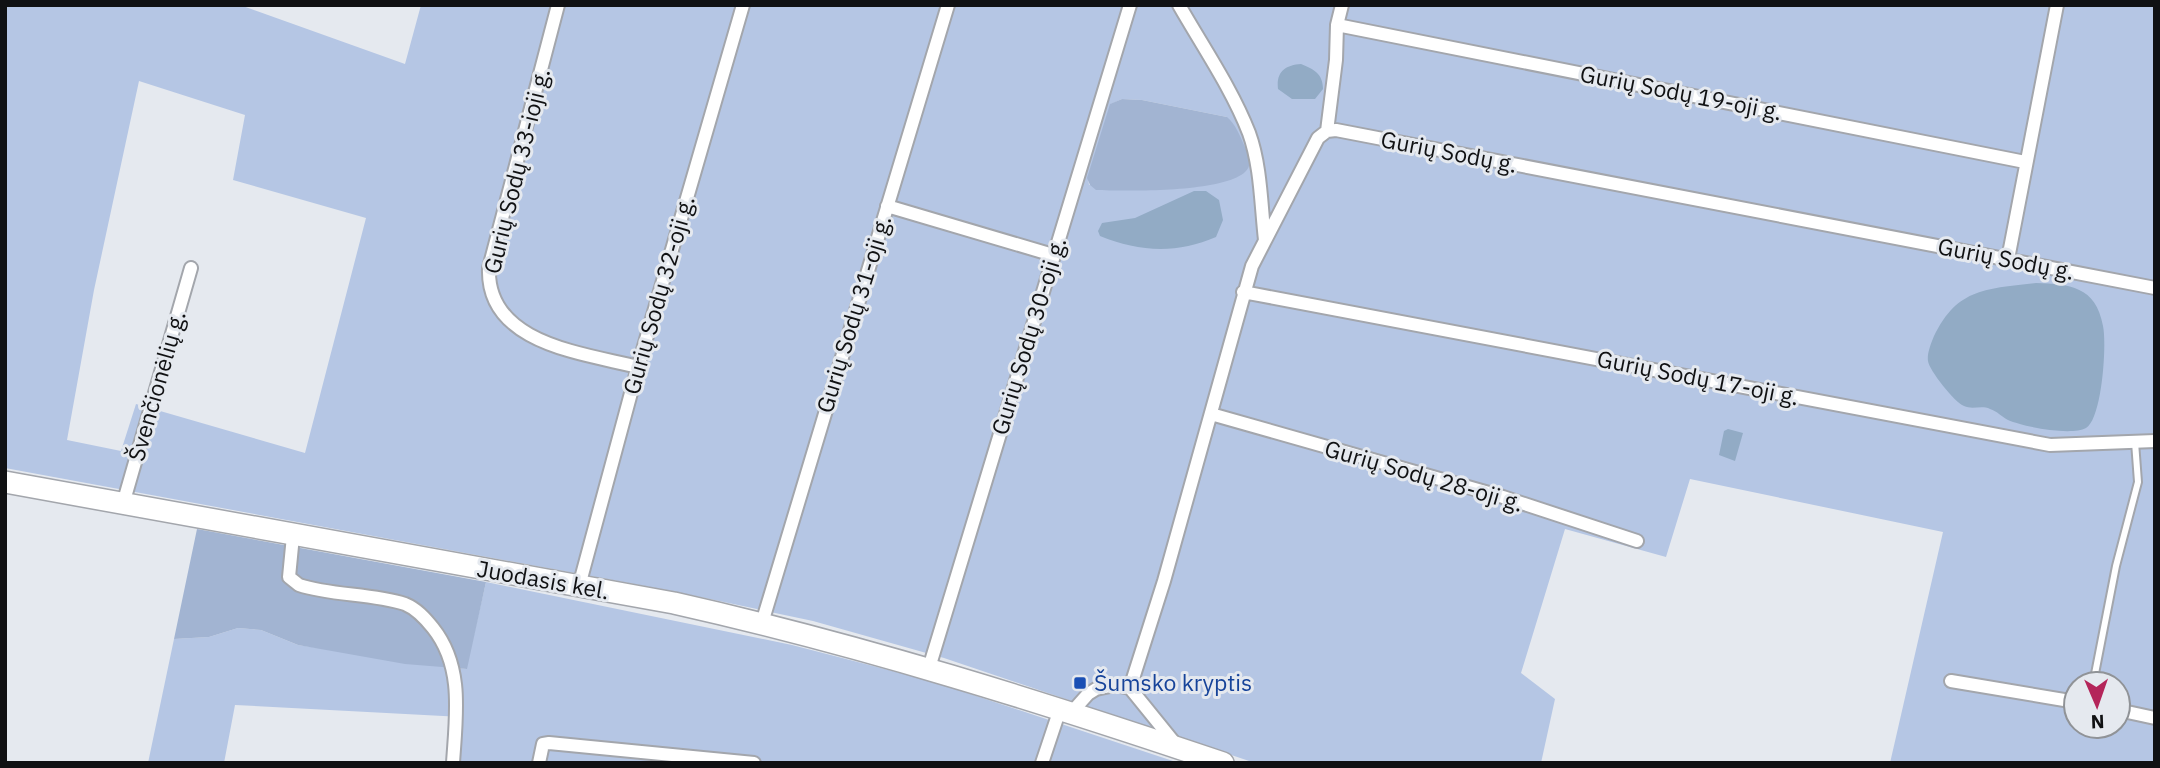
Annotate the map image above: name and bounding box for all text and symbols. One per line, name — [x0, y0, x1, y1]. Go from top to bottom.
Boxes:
street label: Gurių Sodų 19-oji g. — [1578, 58, 1785, 126]
street label: Gurių Sodų 33-ioji g. — [476, 65, 556, 277]
street label: Gurių Sodų g. — [1378, 123, 1520, 179]
street label: Gurių Sodų 32-oji g. — [615, 192, 701, 398]
street label: Gurių Sodų 31-oji g. — [809, 211, 897, 416]
street label: Gurių Sodų g. — [1935, 230, 2077, 286]
street label: Gurių Sodų 30-oji g. — [984, 233, 1072, 438]
street label: Švenčionėlių g. — [120, 307, 192, 464]
street label: Gurių Sodų 17-oji g. — [1595, 343, 1802, 411]
street label: Gurių Sodų 28-oji g. — [1321, 432, 1527, 518]
street label: Juodasis kel. — [475, 553, 612, 605]
place label: Šumsko kryptis — [1094, 667, 1252, 697]
north arrow — [2062, 670, 2132, 740]
marker: Šumsko kryptis — [1072, 675, 1088, 691]
text: N — [2090, 710, 2105, 734]

